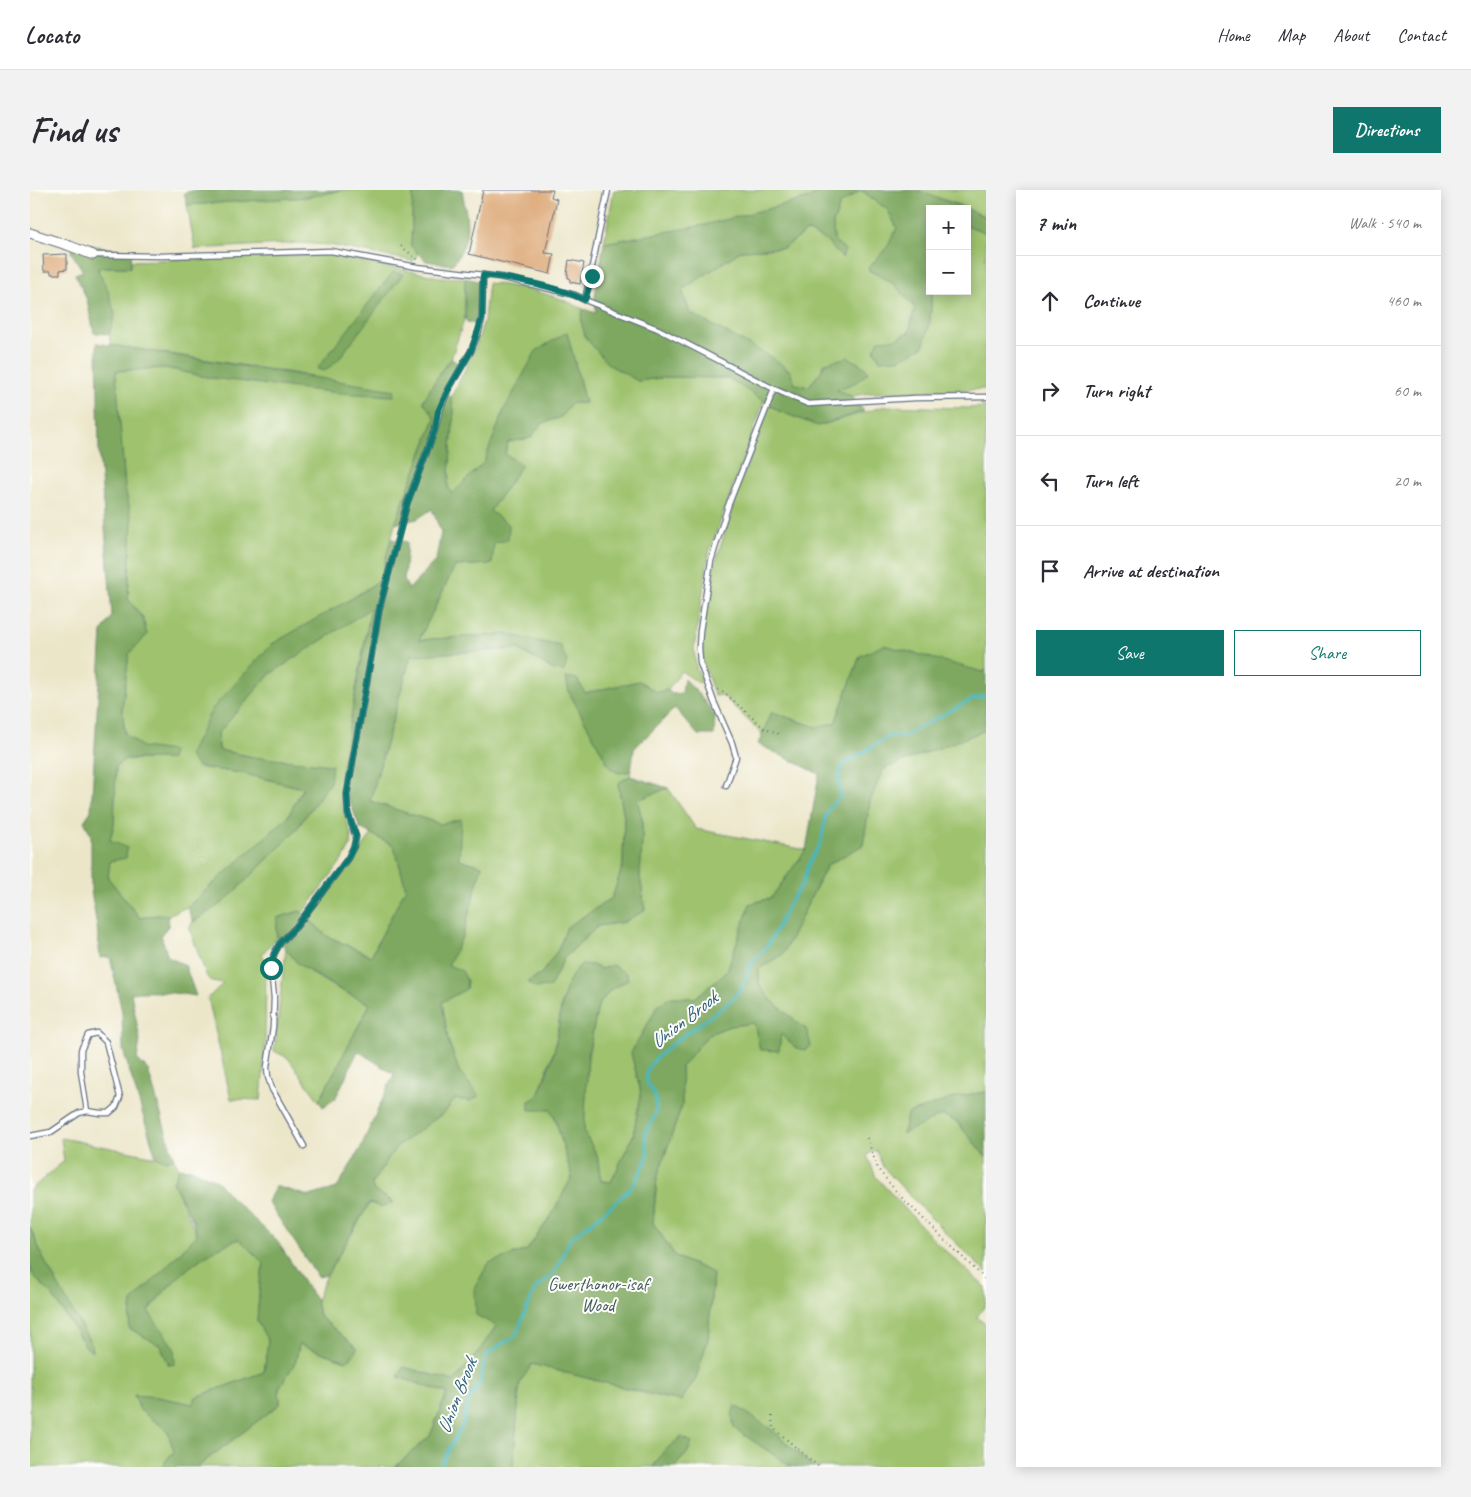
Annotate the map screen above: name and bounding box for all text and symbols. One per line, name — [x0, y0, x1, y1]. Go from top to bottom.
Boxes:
text: Locato — [25, 20, 79, 50]
text: Home — [1217, 24, 1250, 46]
text: Map — [1278, 24, 1305, 46]
text: About — [1333, 24, 1369, 46]
text: Contact — [1397, 24, 1446, 46]
button: Directions — [1333, 107, 1441, 153]
text: Find us — [30, 108, 117, 153]
map controls — [926, 205, 971, 295]
button: + — [926, 205, 971, 250]
text: 7 min — [1036, 210, 1076, 236]
text: Walk · 540 m — [1349, 213, 1421, 233]
button: − — [926, 250, 971, 295]
route end — [581, 265, 604, 288]
icon: ahead — [1036, 287, 1064, 315]
text: Continue — [1083, 289, 1140, 313]
text: 460 m — [1387, 291, 1421, 311]
icon: right — [1036, 377, 1064, 405]
text: Turn right — [1083, 379, 1150, 403]
text: 60 m — [1394, 381, 1421, 401]
icon: left — [1036, 467, 1064, 495]
text: Turn left — [1083, 469, 1138, 493]
text: 20 m — [1394, 471, 1421, 491]
icon: arrive — [1036, 557, 1064, 585]
text: Arrive at destination — [1083, 559, 1219, 583]
button: Save — [1036, 630, 1224, 676]
button: Share — [1234, 630, 1421, 676]
route start — [260, 957, 283, 980]
water label: Union Brook — [646, 985, 725, 1054]
park label: Gwerthonor-isaf Wood — [548, 1273, 652, 1316]
water label: Union Brook — [432, 1352, 483, 1437]

